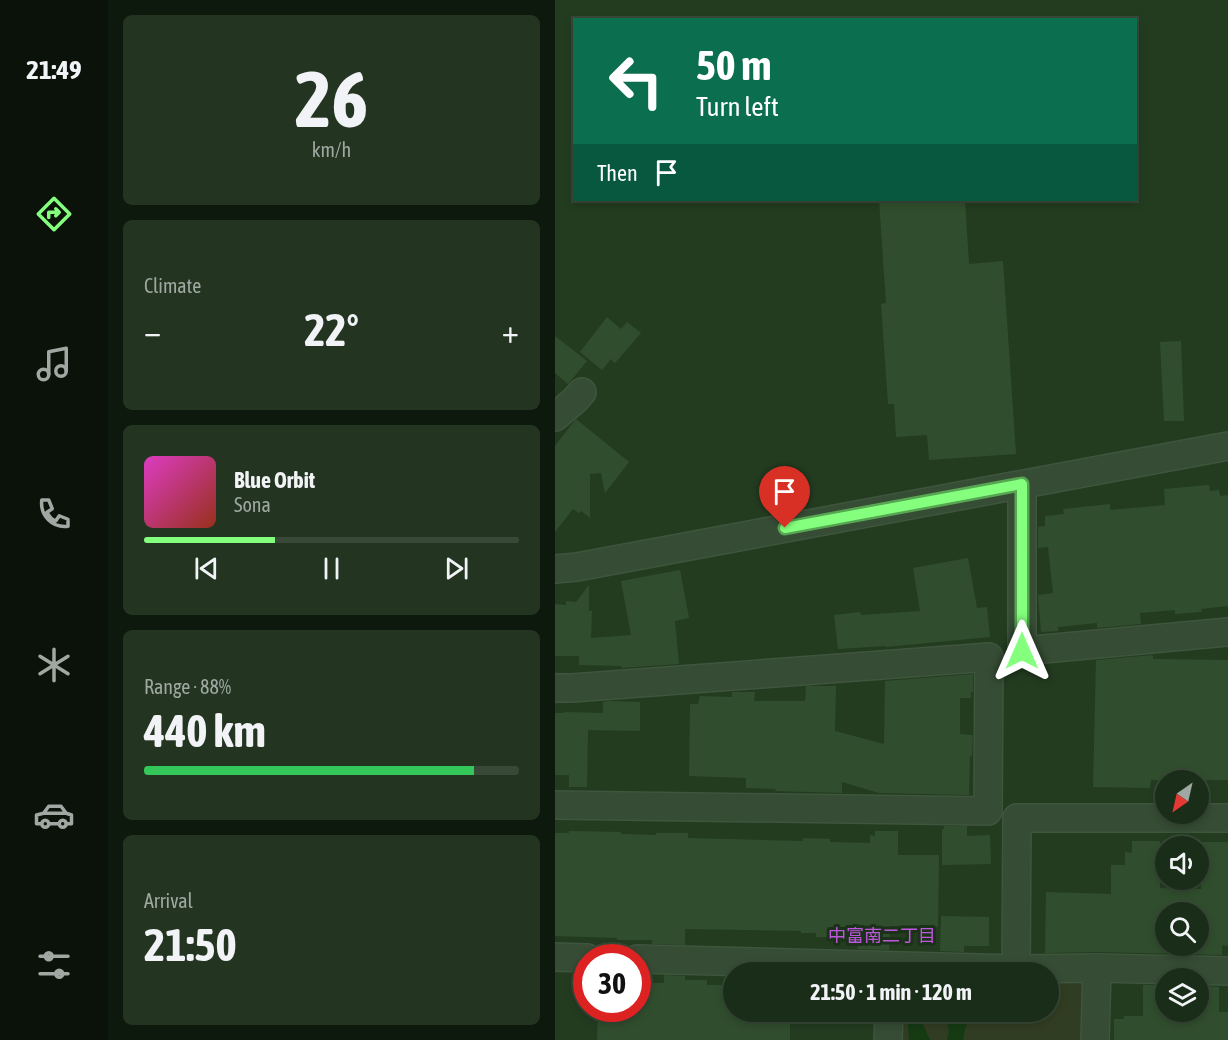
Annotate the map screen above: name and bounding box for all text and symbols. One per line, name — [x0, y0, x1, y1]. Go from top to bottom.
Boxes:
text: 50 m — [696, 41, 771, 89]
icon: left — [597, 42, 675, 120]
text: 21:49 — [26, 54, 82, 85]
text: 26 — [295, 54, 368, 144]
text: Turn left — [696, 91, 779, 122]
text: km/h — [312, 138, 351, 161]
icon: arrive — [650, 156, 683, 189]
text: Then — [597, 160, 638, 186]
icon: directions — [33, 193, 75, 235]
text: Climate — [144, 274, 201, 297]
text: 22° — [304, 304, 359, 356]
text: − — [144, 312, 161, 350]
text: + — [502, 312, 519, 350]
icon: music — [33, 343, 75, 385]
pin — [759, 466, 810, 528]
text: Blue Orbit — [234, 467, 315, 493]
icon: arrive — [768, 475, 801, 508]
icon: phone — [33, 493, 75, 535]
text: Sona — [234, 493, 271, 516]
icon: previous — [190, 552, 223, 585]
icon: pause — [315, 552, 348, 585]
icon: next — [440, 552, 473, 585]
position arrow — [990, 619, 1054, 683]
icon: climate — [33, 644, 75, 686]
text: Range · 88% — [144, 675, 231, 698]
text: 440 km — [144, 705, 266, 757]
north arrow — [1155, 770, 1209, 824]
map controls — [1155, 770, 1209, 1022]
icon: car — [33, 794, 75, 836]
button: sound — [1155, 836, 1209, 890]
text: Arrival — [144, 889, 193, 912]
button: search — [1155, 902, 1209, 956]
text: 21:50 — [144, 919, 237, 971]
district label: 中富南二丁目 — [828, 925, 936, 946]
icon: filters — [33, 944, 75, 986]
speed limit sign: 30 — [573, 944, 651, 1022]
button: layers — [1155, 968, 1209, 1022]
text: 21:50 · 1 min · 120 m — [810, 979, 972, 1005]

